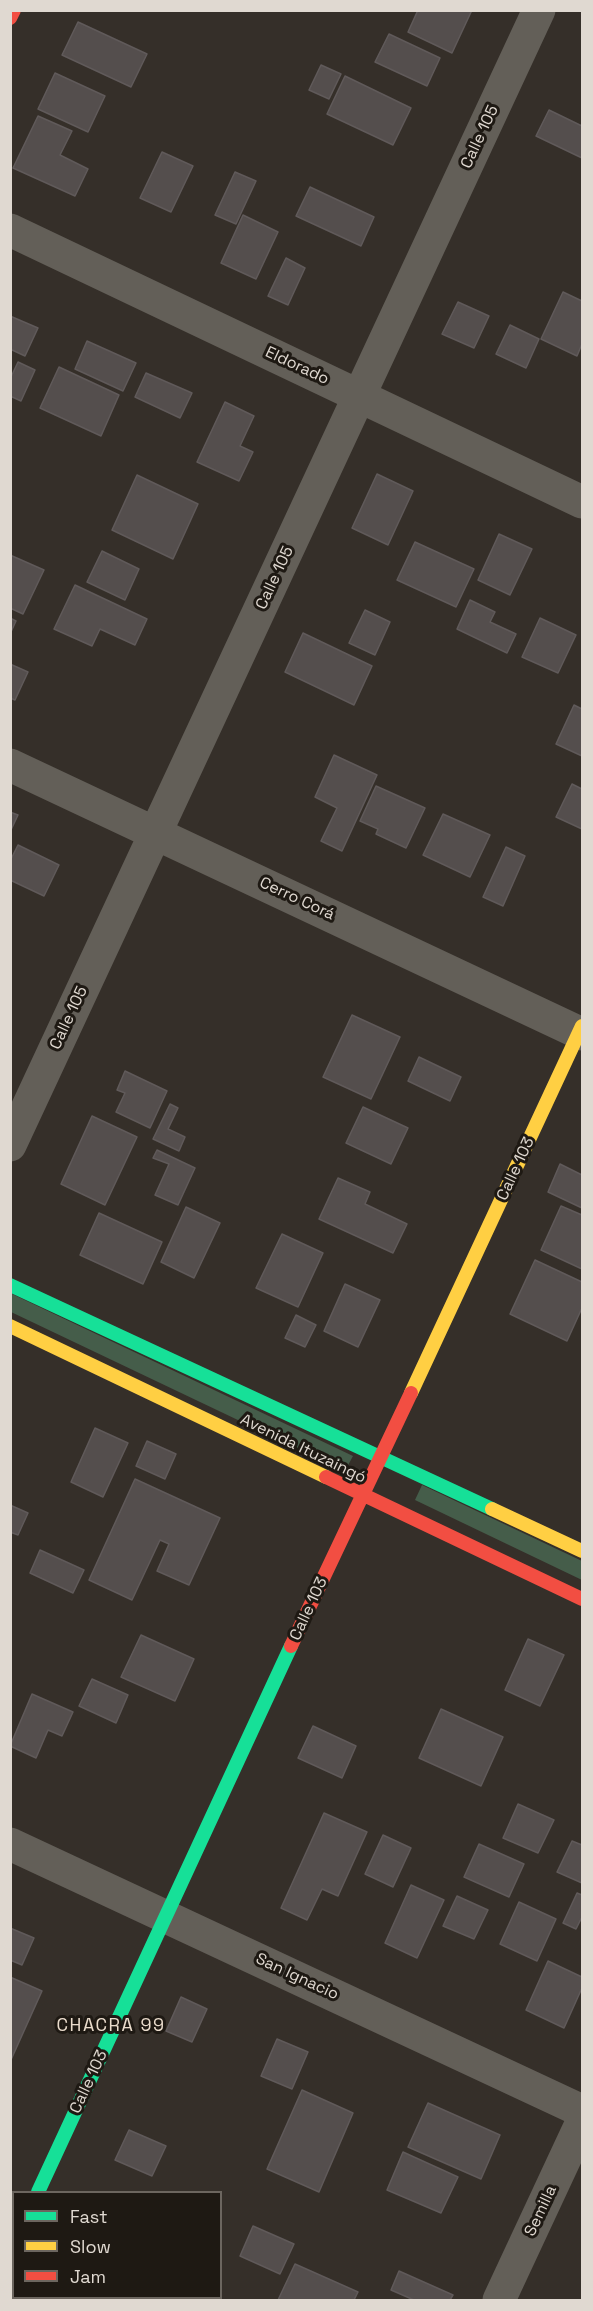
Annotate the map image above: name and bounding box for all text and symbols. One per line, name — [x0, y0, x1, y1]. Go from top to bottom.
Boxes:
street label: Calle 105 — [457, 102, 503, 172]
street label: Eldorado — [262, 343, 332, 389]
street label: Calle 105 — [252, 543, 298, 613]
street label: Cerro Corá — [256, 873, 338, 925]
street label: Calle 105 — [46, 983, 92, 1053]
street label: Calle 103 — [493, 1134, 539, 1204]
street label: Avenida Ituzaingó — [237, 1410, 369, 1488]
street label: Calle 103 — [286, 1574, 332, 1644]
street label: San Ignacio — [252, 1949, 342, 2005]
district label: CHACRA 99 — [57, 2015, 165, 2037]
street label: Calle 103 — [66, 2047, 112, 2117]
street label: Semilla — [521, 2182, 561, 2240]
legend — [12, 2191, 222, 2299]
text: Fast — [70, 2205, 107, 2228]
text: Slow — [70, 2235, 111, 2258]
text: Jam — [70, 2265, 106, 2288]

